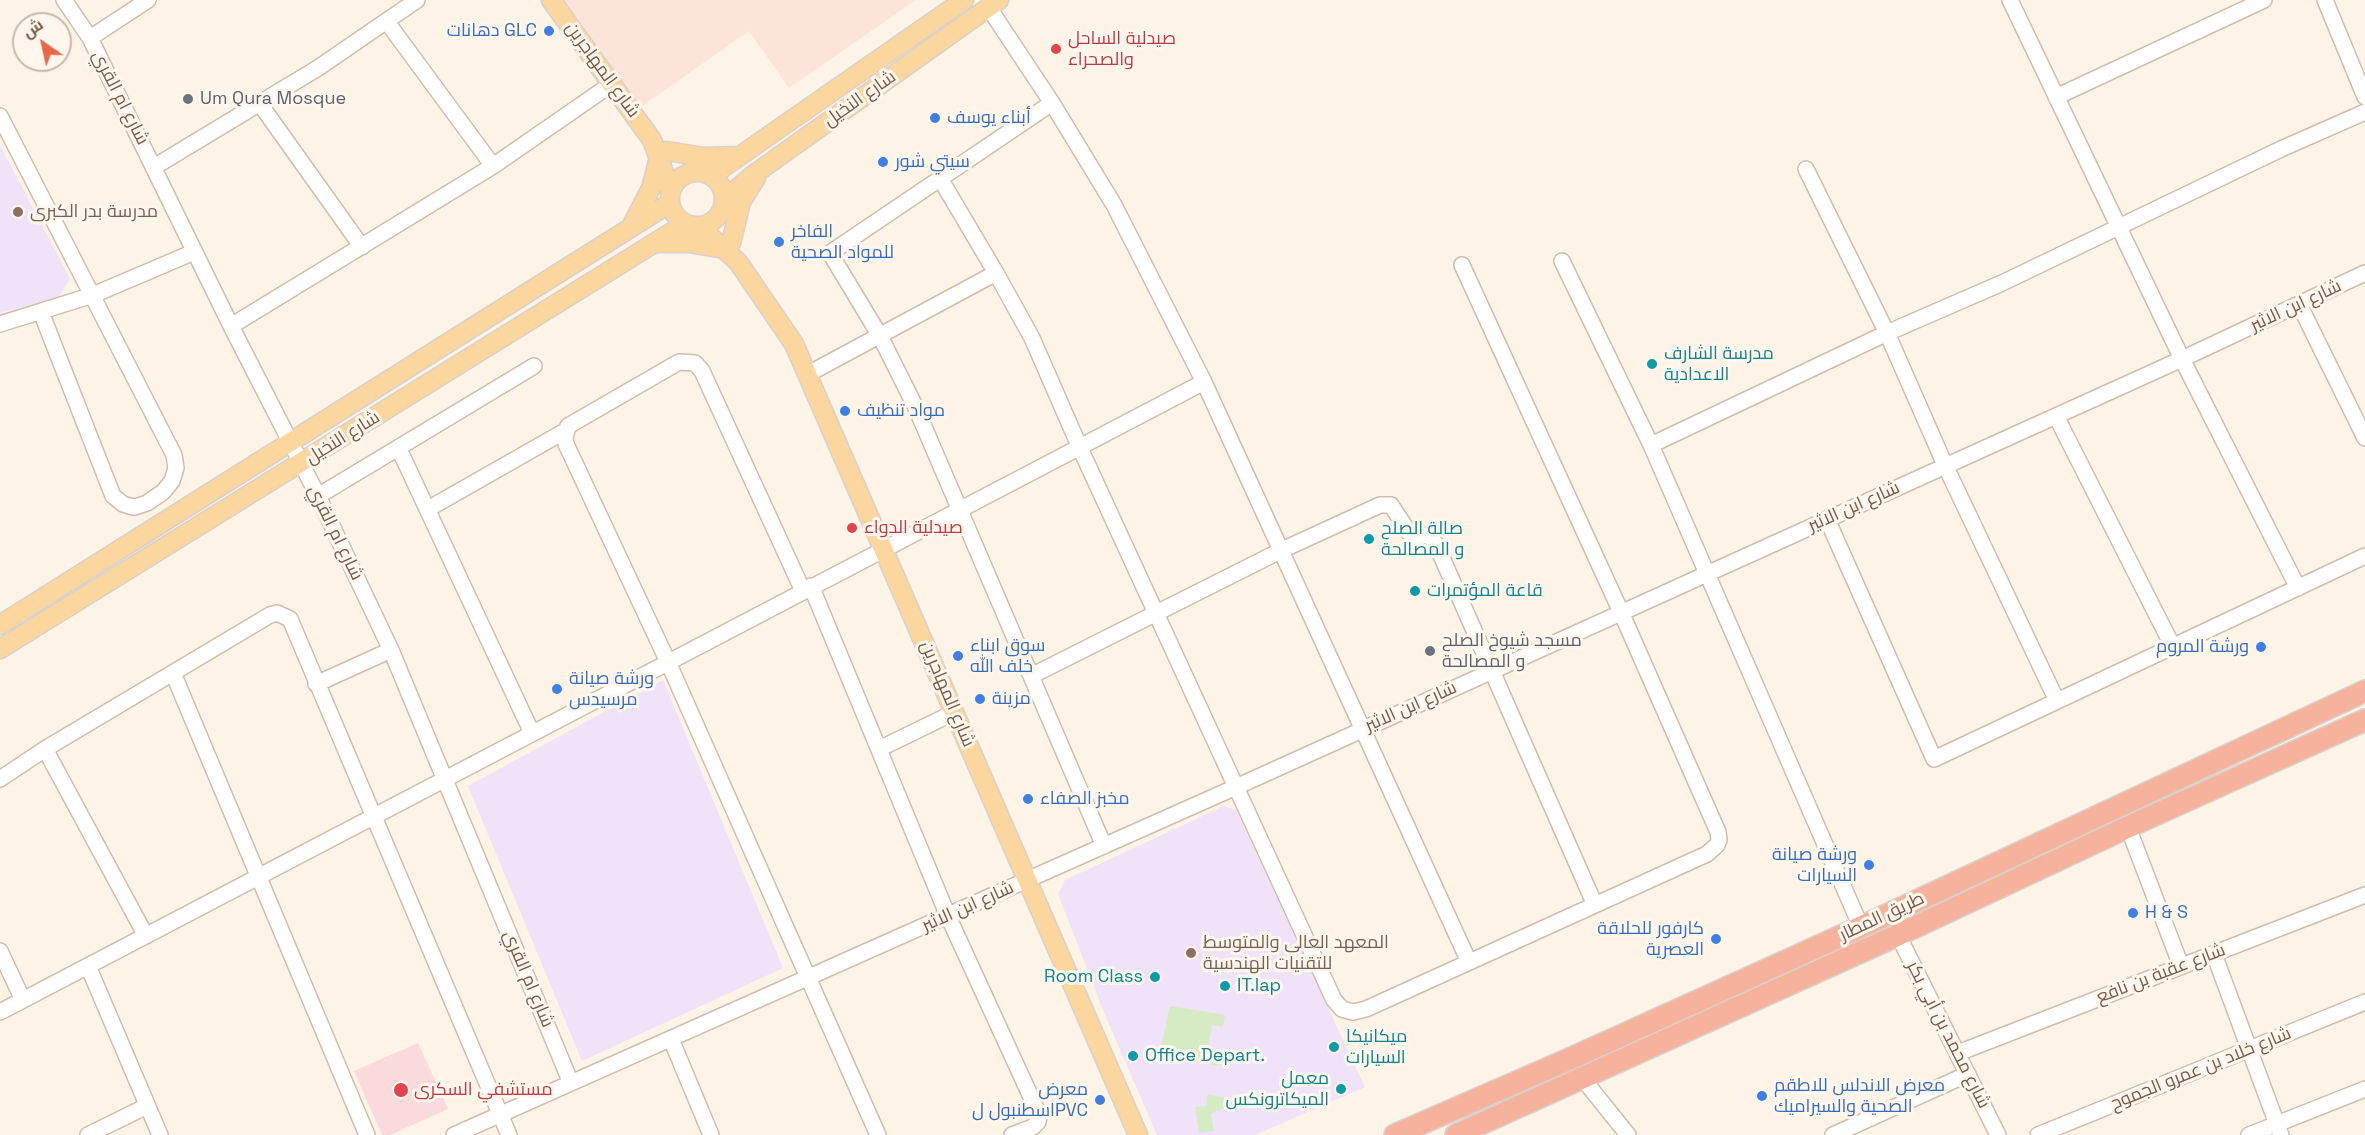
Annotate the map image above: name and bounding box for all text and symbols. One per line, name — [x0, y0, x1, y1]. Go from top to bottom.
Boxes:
north arrow — [12, 12, 72, 72]
text: ش — [18, 14, 47, 43]
street label: شارع المهاجرين — [560, 18, 644, 122]
place label: دهانات GLC — [447, 20, 537, 42]
marker: دهانات GLC — [542, 24, 556, 38]
place label: صيدلية الساحل والصحراء — [1068, 28, 1176, 70]
marker: صيدلية الساحل والصحراء — [1049, 42, 1063, 56]
street label: شارع ام القري — [87, 47, 153, 149]
street label: شارع النخيل — [820, 66, 900, 132]
place label: Um Qura Mosque — [200, 88, 346, 110]
marker: Um Qura Mosque — [181, 92, 195, 106]
place label: أبناء يوسف — [947, 107, 1031, 129]
marker: أبناء يوسف — [928, 111, 942, 125]
place label: سيتي شور — [895, 151, 970, 173]
marker: سيتي شور — [876, 155, 890, 169]
place label: مدرسة بدر الكبرى — [30, 201, 158, 223]
marker: مدرسة بدر الكبرى — [11, 205, 25, 219]
place label: الفاخر للمواد الصحية — [791, 221, 894, 264]
marker: الفاخر للمواد الصحية — [772, 235, 786, 249]
street label: شارع ابن الاثير — [2247, 275, 2345, 337]
place label: مدرسة الشارف الاعدادية — [1664, 343, 1774, 386]
marker: مدرسة الشارف الاعدادية — [1645, 357, 1659, 371]
place label: مواد تنظيف — [857, 400, 945, 422]
marker: مواد تنظيف — [838, 404, 852, 418]
street label: شارع النخيل — [302, 407, 384, 469]
street label: شارع ابن الاثير — [1805, 477, 1903, 537]
street label: شارع ام القري — [303, 482, 367, 584]
place label: صيدلية الدواء — [864, 517, 963, 539]
place label: صالة الصلح و المصالحة — [1381, 518, 1464, 560]
marker: صيدلية الدواء — [845, 521, 859, 535]
marker: صالة الصلح و المصالحة — [1362, 532, 1376, 546]
place label: قاعة المؤتمرات — [1427, 580, 1543, 602]
marker: قاعة المؤتمرات — [1408, 584, 1422, 598]
place label: مسجد شيوخ الصلح و المصالحة — [1442, 630, 1582, 672]
place label: سوق ابناء خلف الله — [970, 635, 1045, 678]
place label: ورشة المروم — [2156, 636, 2249, 658]
street label: شارع المهاجرين — [915, 638, 979, 750]
marker: ورشة المروم — [2254, 640, 2268, 654]
marker: مسجد شيوخ الصلح و المصالحة — [1423, 644, 1437, 658]
marker: سوق ابناء خلف الله — [951, 649, 965, 663]
place label: ورشة صيانة مرسيدس — [569, 668, 654, 710]
street label: شارع ابن الاثير — [1362, 677, 1460, 737]
marker: ورشة صيانة مرسيدس — [550, 682, 564, 696]
place label: مزينة — [992, 688, 1031, 710]
marker: مزينة — [973, 692, 987, 706]
place label: مخبز الصفاء — [1040, 788, 1129, 810]
marker: مخبز الصفاء — [1021, 792, 1035, 806]
place label: ورشة صيانة السيارات — [1772, 844, 1857, 886]
marker: ورشة صيانة السيارات — [1862, 858, 1876, 872]
street label: شارع ابن الاثير — [919, 877, 1017, 937]
street label: طريق المطار — [1836, 888, 1928, 946]
place label: H & S — [2145, 902, 2188, 924]
marker: H & S — [2126, 906, 2140, 920]
place label: كارفور للحلاقة العصرية — [1597, 918, 1704, 960]
street label: شارع ام القري — [498, 927, 558, 1031]
place label: المعهد العالي والمتوسط للتقنيات الهندسية — [1203, 932, 1389, 974]
marker: كارفور للحلاقة العصرية — [1709, 932, 1723, 946]
street label: شارع عقبة بن نافع — [2093, 939, 2229, 1009]
marker: المعهد العالي والمتوسط للتقنيات الهندسية — [1184, 946, 1198, 960]
street label: شارع محمد بن أبي بكر — [1901, 958, 1995, 1112]
place label: Room Class — [1044, 966, 1143, 988]
marker: Room Class — [1148, 970, 1162, 984]
place label: IT.lap — [1237, 975, 1281, 997]
marker: IT.lap — [1218, 979, 1232, 993]
street label: شارع خلاد بن عمرو الجموح — [2107, 1023, 2295, 1115]
place label: ميكانيكا السيارات — [1346, 1026, 1407, 1068]
marker: ميكانيكا السيارات — [1327, 1040, 1341, 1054]
place label: Office Depart. — [1145, 1045, 1265, 1067]
marker: Office Depart. — [1126, 1049, 1140, 1063]
place label: معمل الميكاترونكس — [1226, 1068, 1329, 1110]
place label: معرض الاندلس للاطقم الصحية والسيراميك — [1774, 1075, 1945, 1118]
place label: مستشفي السكرى — [414, 1079, 552, 1101]
place label: معرض اسطنبول لPVC — [972, 1079, 1088, 1122]
marker: مستشفي السكرى — [392, 1081, 410, 1099]
marker: معمل الميكاترونكس — [1334, 1082, 1348, 1096]
marker: معرض الاندلس للاطقم الصحية والسيراميك — [1755, 1089, 1769, 1103]
marker: معرض اسطنبول لPVC — [1093, 1093, 1107, 1107]

